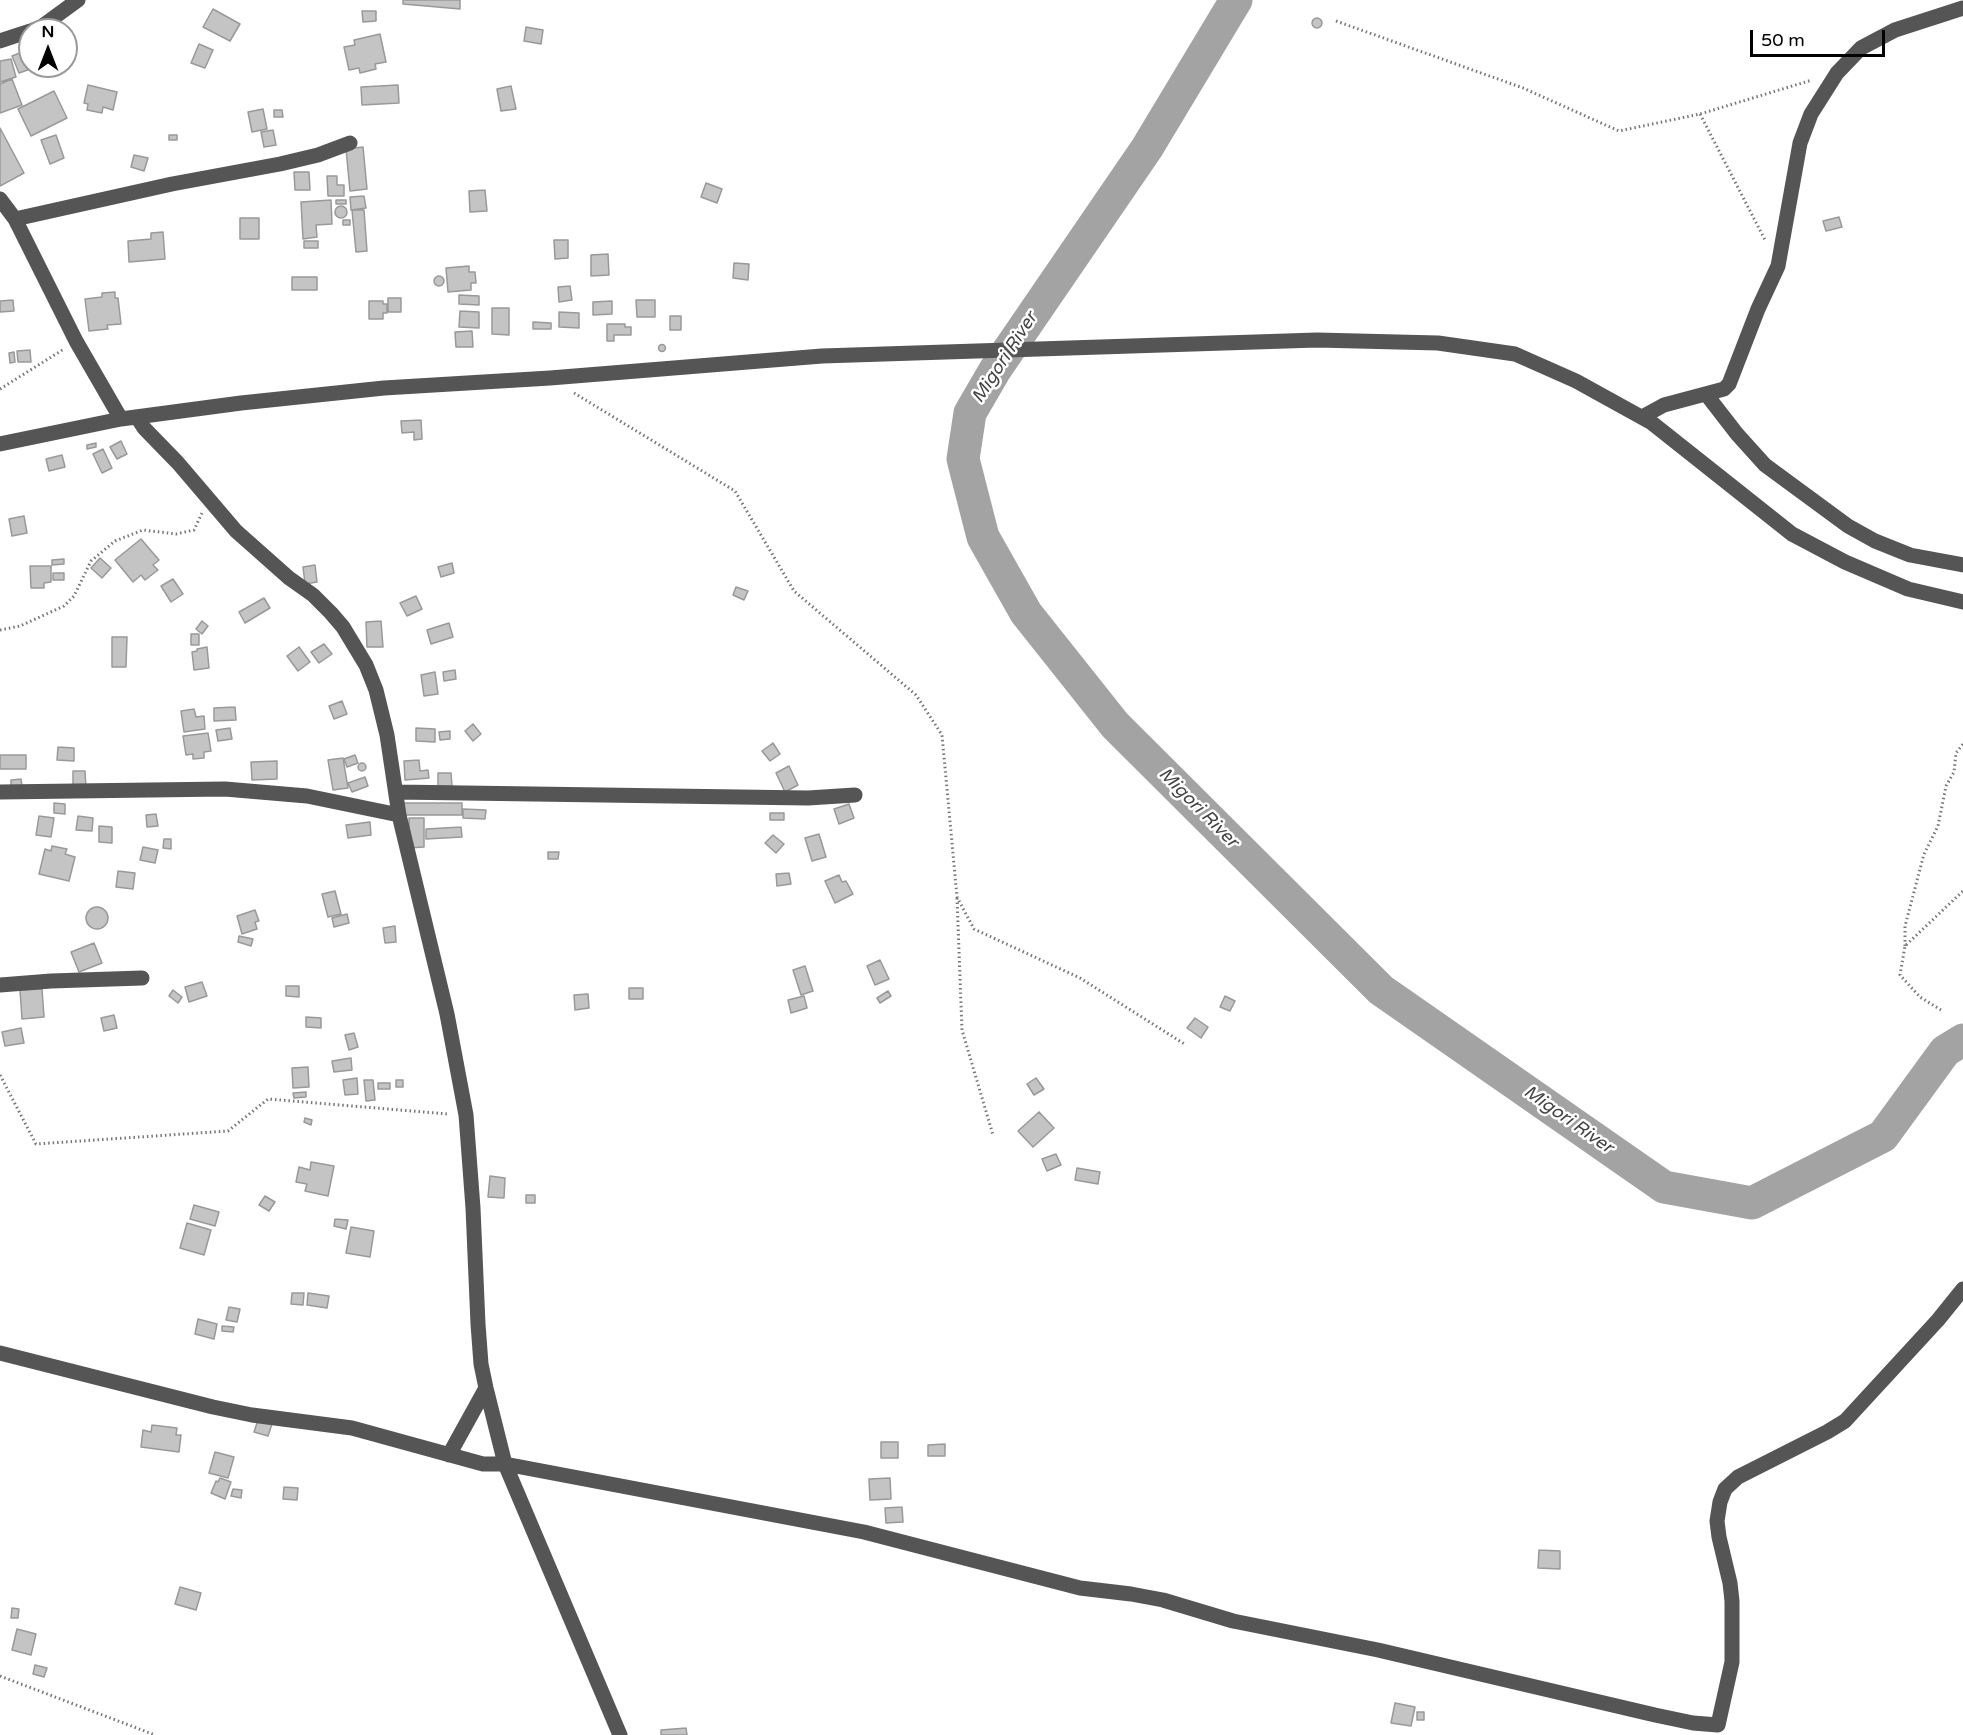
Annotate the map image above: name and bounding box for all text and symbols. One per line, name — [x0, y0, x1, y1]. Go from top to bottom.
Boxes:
north arrow — [18, 18, 78, 78]
scale bar — [1753, 18, 1888, 56]
text: N — [42, 22, 54, 42]
text: 50 m — [1761, 29, 1805, 51]
water label: Migori River — [968, 309, 1042, 407]
water label: Migori River — [1154, 764, 1242, 852]
water label: Migori River — [1519, 1081, 1617, 1159]

